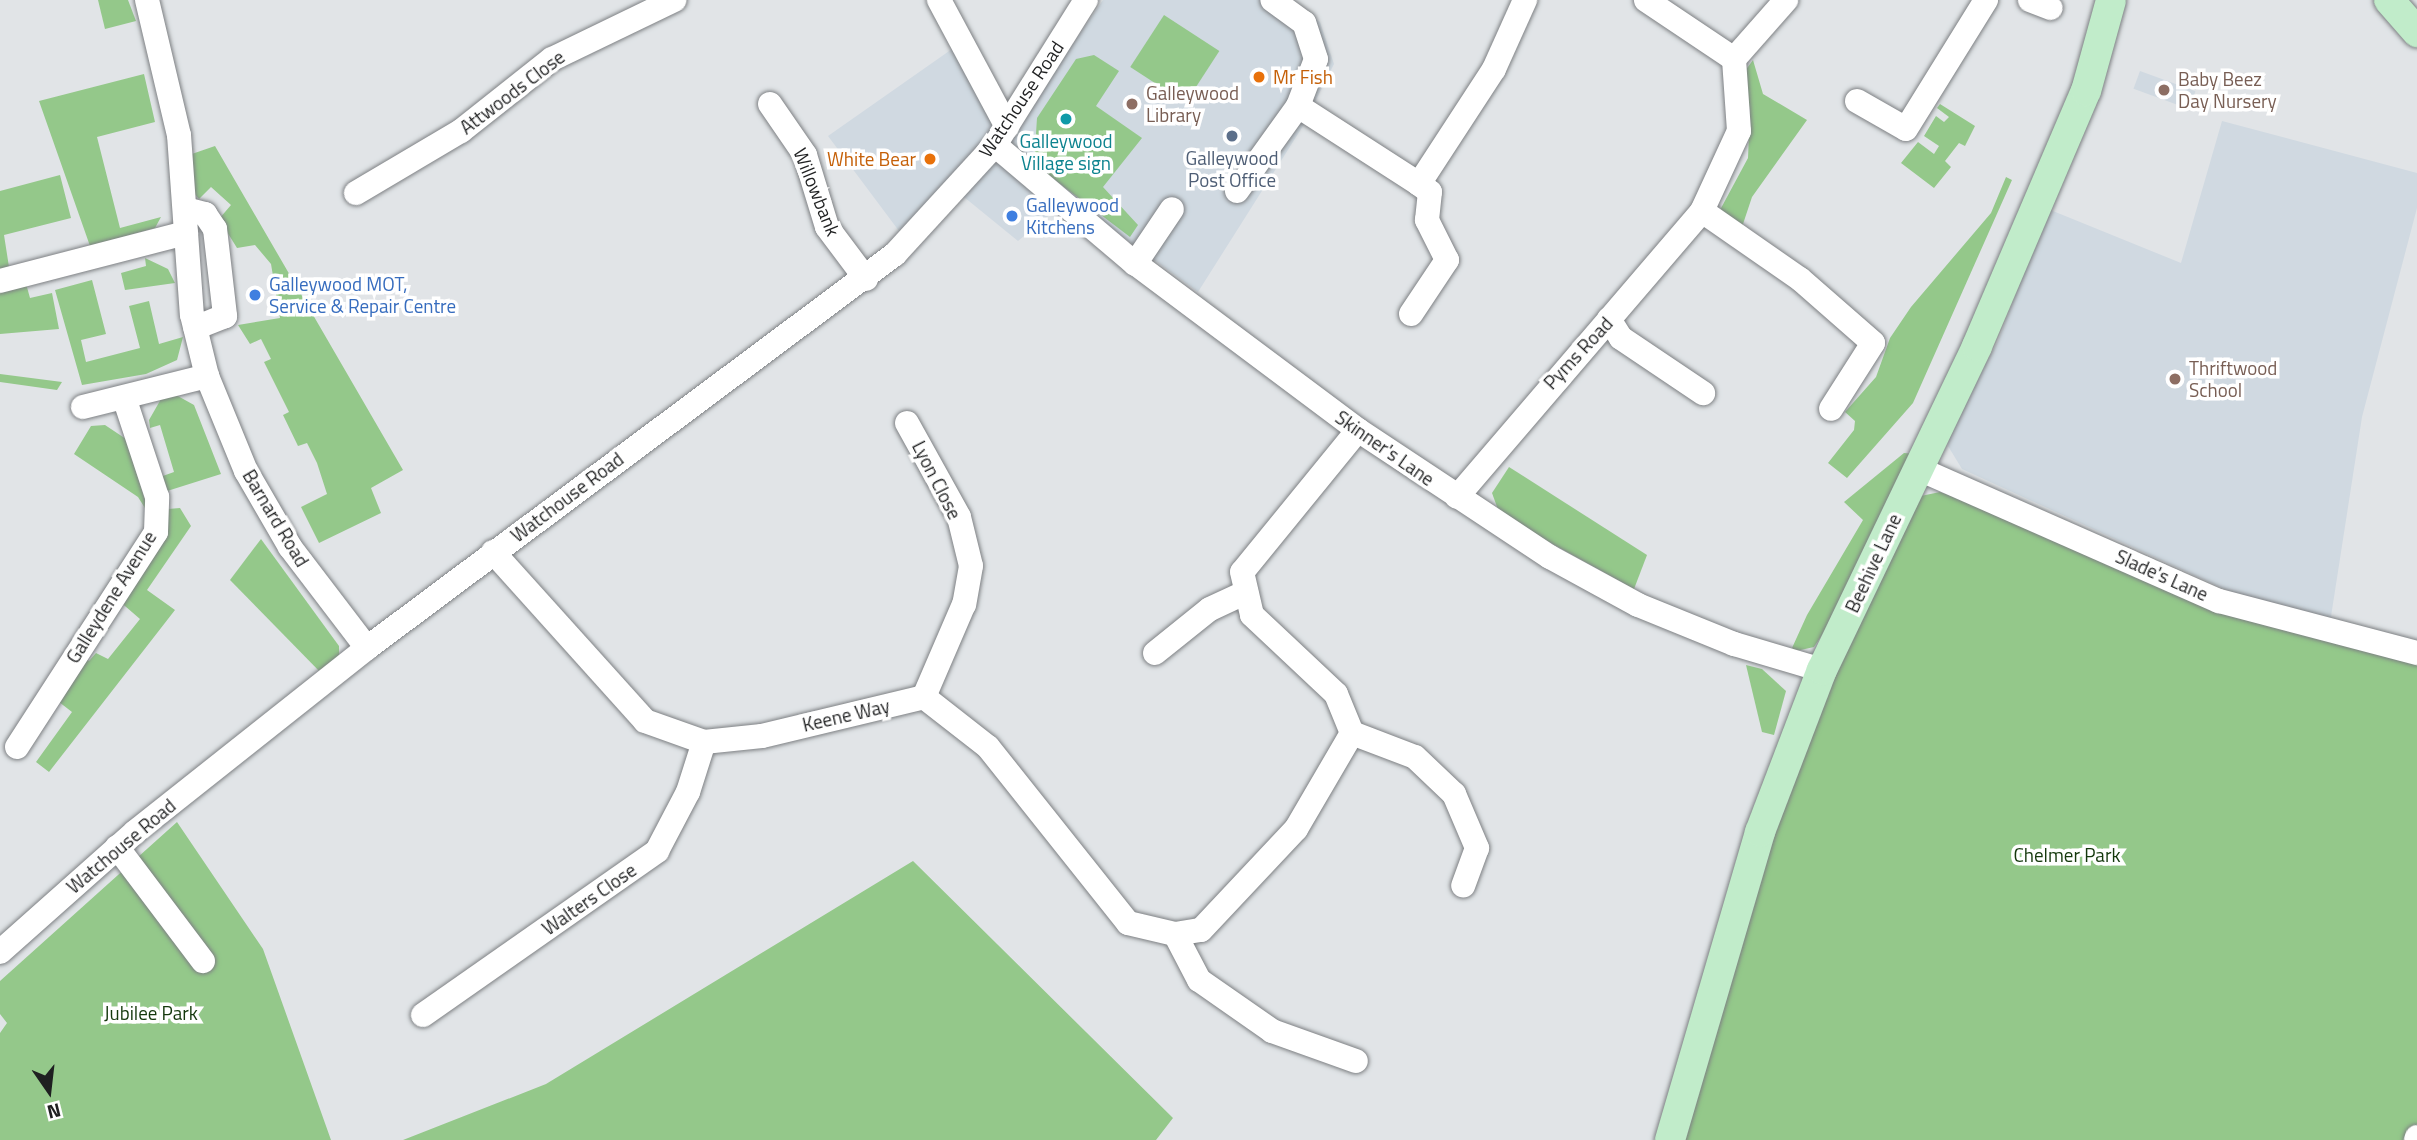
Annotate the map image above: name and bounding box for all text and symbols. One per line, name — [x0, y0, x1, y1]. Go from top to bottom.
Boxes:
street label: Watchouse Road — [974, 37, 1068, 161]
street label: Attwoods Close — [455, 45, 569, 139]
place label: Mr Fish — [1273, 66, 1333, 88]
place label: Baby Beez Day Nursery — [2178, 68, 2277, 112]
marker: Mr Fish — [1251, 69, 1267, 85]
place label: Galleywood Library — [1146, 82, 1239, 126]
marker: Baby Beez Day Nursery — [2156, 82, 2172, 98]
marker: Galleywood Library — [1124, 96, 1140, 112]
marker: Galleywood Village sign — [1058, 111, 1074, 127]
marker: Galleywood Post Office — [1224, 128, 1240, 144]
place label: Galleywood Village sign — [1019, 130, 1113, 174]
street label: Willowbank — [789, 145, 845, 239]
place label: Galleywood Post Office — [1185, 147, 1279, 191]
place label: White Bear — [827, 148, 916, 170]
marker: White Bear — [922, 151, 938, 167]
place label: Galleywood Kitchens — [1026, 194, 1119, 238]
marker: Galleywood Kitchens — [1004, 208, 1020, 224]
place label: Galleywood MOT, Service & Repair Centre — [269, 273, 456, 317]
marker: Galleywood MOT, Service & Repair Centre — [247, 287, 263, 303]
street label: Pyms Road — [1539, 312, 1617, 394]
place label: Thriftwood School — [2189, 357, 2277, 401]
marker: Thriftwood School — [2167, 371, 2183, 387]
street label: Skinner's Lane — [1331, 406, 1439, 490]
street label: Lyon Close — [908, 437, 966, 523]
street label: Watchouse Road — [506, 447, 628, 547]
street label: Barnard Road — [238, 465, 314, 571]
street label: Beehive Lane — [1840, 510, 1906, 616]
street label: Galleydene Avenue — [61, 527, 161, 667]
street label: Slade's Lane — [2112, 544, 2212, 606]
street label: Keene Way — [800, 694, 892, 736]
street label: Watchouse Road — [62, 794, 180, 898]
park label: Chelmer Park — [2013, 844, 2121, 866]
street label: Walters Close — [538, 858, 640, 940]
park label: Jubilee Park — [104, 1002, 198, 1024]
north arrow — [14, 1056, 84, 1126]
text: N — [44, 1096, 64, 1128]

